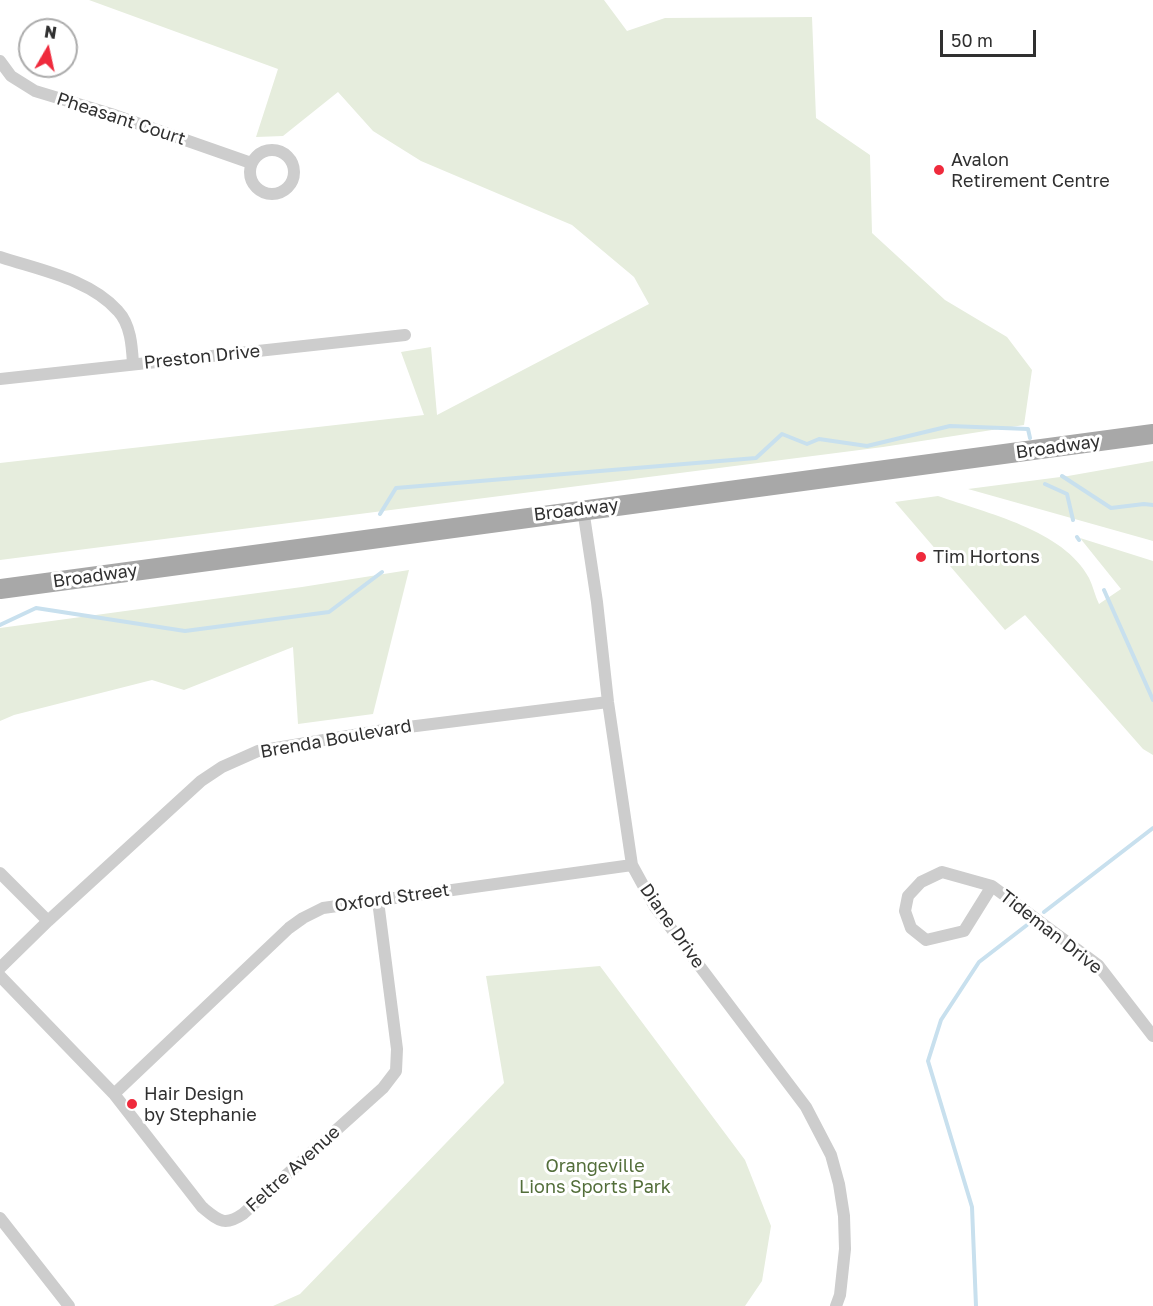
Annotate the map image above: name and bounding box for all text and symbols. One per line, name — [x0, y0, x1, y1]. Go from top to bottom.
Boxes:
north arrow — [18, 18, 78, 78]
scale bar — [943, 18, 1039, 56]
text: N — [43, 21, 58, 43]
text: 50 m — [951, 29, 993, 51]
street label: Pheasant Court — [54, 88, 188, 150]
place label: Avalon Retirement Centre — [951, 149, 1110, 192]
marker: Avalon Retirement Centre — [932, 163, 946, 177]
street label: Preston Drive — [143, 340, 261, 374]
street label: Broadway — [1014, 430, 1102, 464]
street label: Broadway — [532, 494, 620, 526]
place label: Tim Hortons — [933, 546, 1040, 568]
marker: Tim Hortons — [914, 550, 928, 564]
street label: Broadway — [51, 559, 139, 593]
street label: Brenda Boulevard — [259, 715, 413, 763]
street label: Oxford Street — [333, 879, 451, 917]
street label: Diane Drive — [635, 880, 709, 972]
street label: Tideman Drive — [996, 885, 1106, 979]
place label: Hair Design by Stephanie — [144, 1083, 257, 1126]
marker: Hair Design by Stephanie — [125, 1097, 139, 1111]
street label: Feltre Avenue — [242, 1121, 344, 1217]
park label: Orangeville Lions Sports Park — [519, 1155, 671, 1198]

